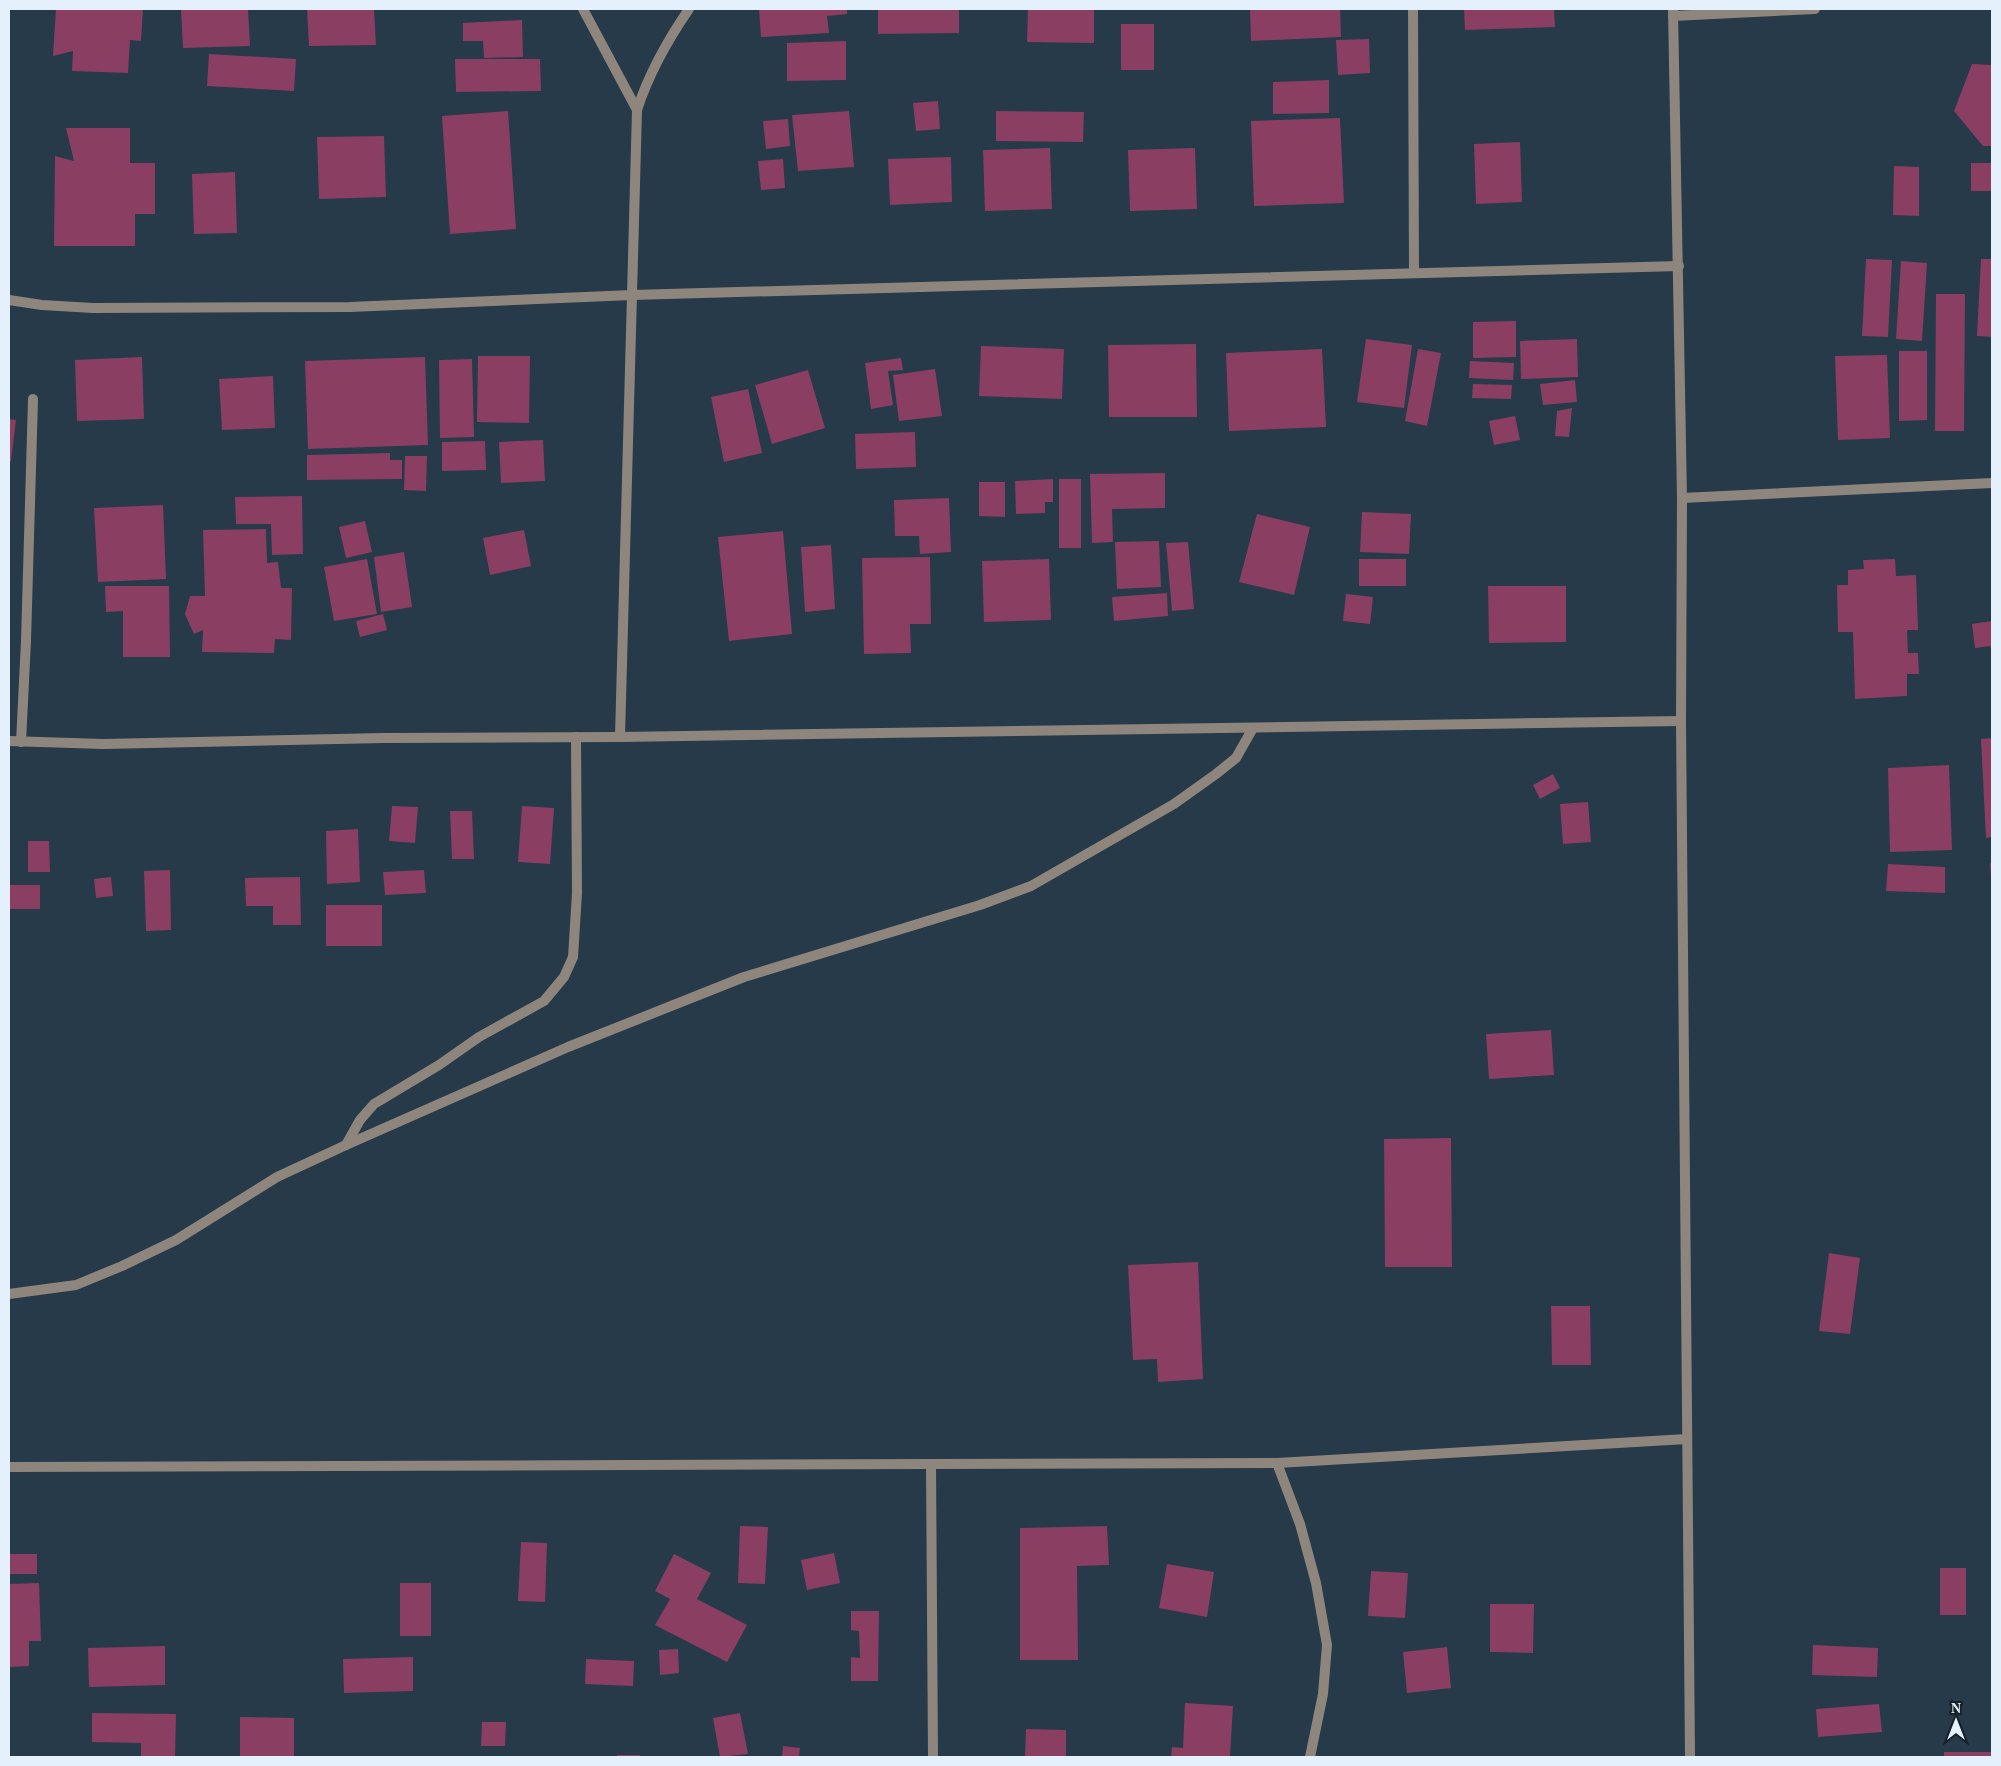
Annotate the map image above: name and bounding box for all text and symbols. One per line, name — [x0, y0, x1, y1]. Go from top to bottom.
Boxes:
north arrow — [1931, 1696, 1981, 1746]
text: N — [1951, 1701, 1961, 1716]

